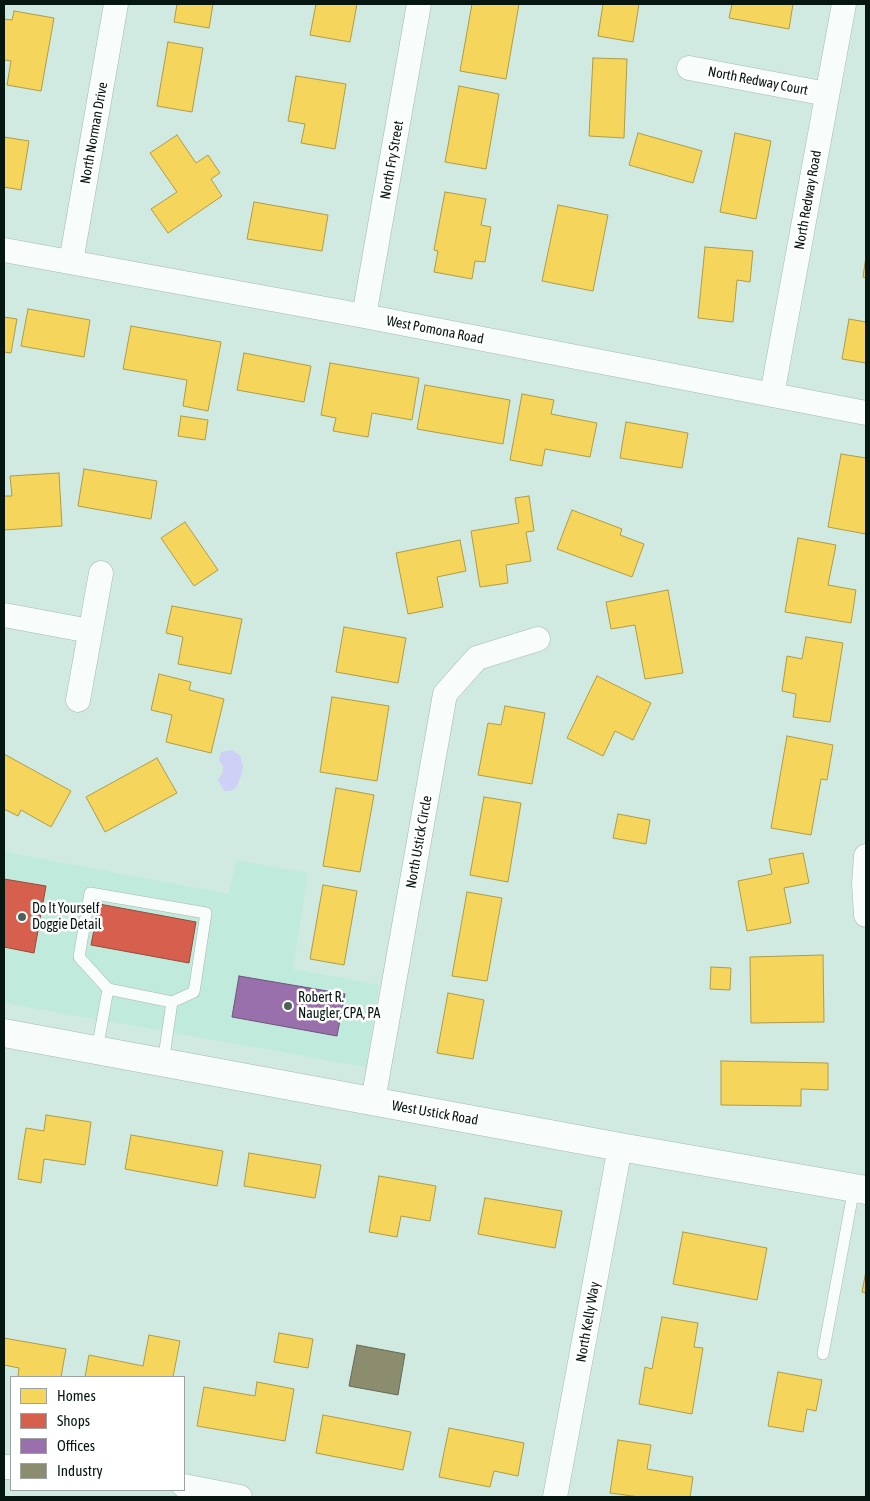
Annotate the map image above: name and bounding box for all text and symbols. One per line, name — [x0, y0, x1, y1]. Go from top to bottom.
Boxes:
street label: North Redway Court — [707, 63, 809, 99]
street label: North Norman Drive — [77, 81, 111, 185]
street label: North Fry Street — [377, 119, 407, 201]
street label: North Redway Road — [791, 149, 825, 251]
street label: West Pomona Road — [385, 312, 485, 348]
street label: North Ustick Circle — [403, 794, 435, 890]
place label: Do It Yourself Doggie Detail — [32, 901, 101, 934]
marker: Do It Yourself Doggie Detail — [16, 911, 28, 923]
place label: Robert R. Naugler, CPA, PA — [298, 990, 380, 1022]
marker: Robert R. Naugler, CPA, PA — [282, 1000, 294, 1012]
street label: West Ustick Road — [390, 1097, 480, 1129]
street label: North Kelly Way — [573, 1280, 603, 1364]
legend — [10, 1376, 185, 1491]
text: Homes — [57, 1387, 96, 1404]
text: Shops — [57, 1412, 90, 1429]
text: Offices — [57, 1437, 95, 1454]
text: Industry — [57, 1462, 103, 1479]

